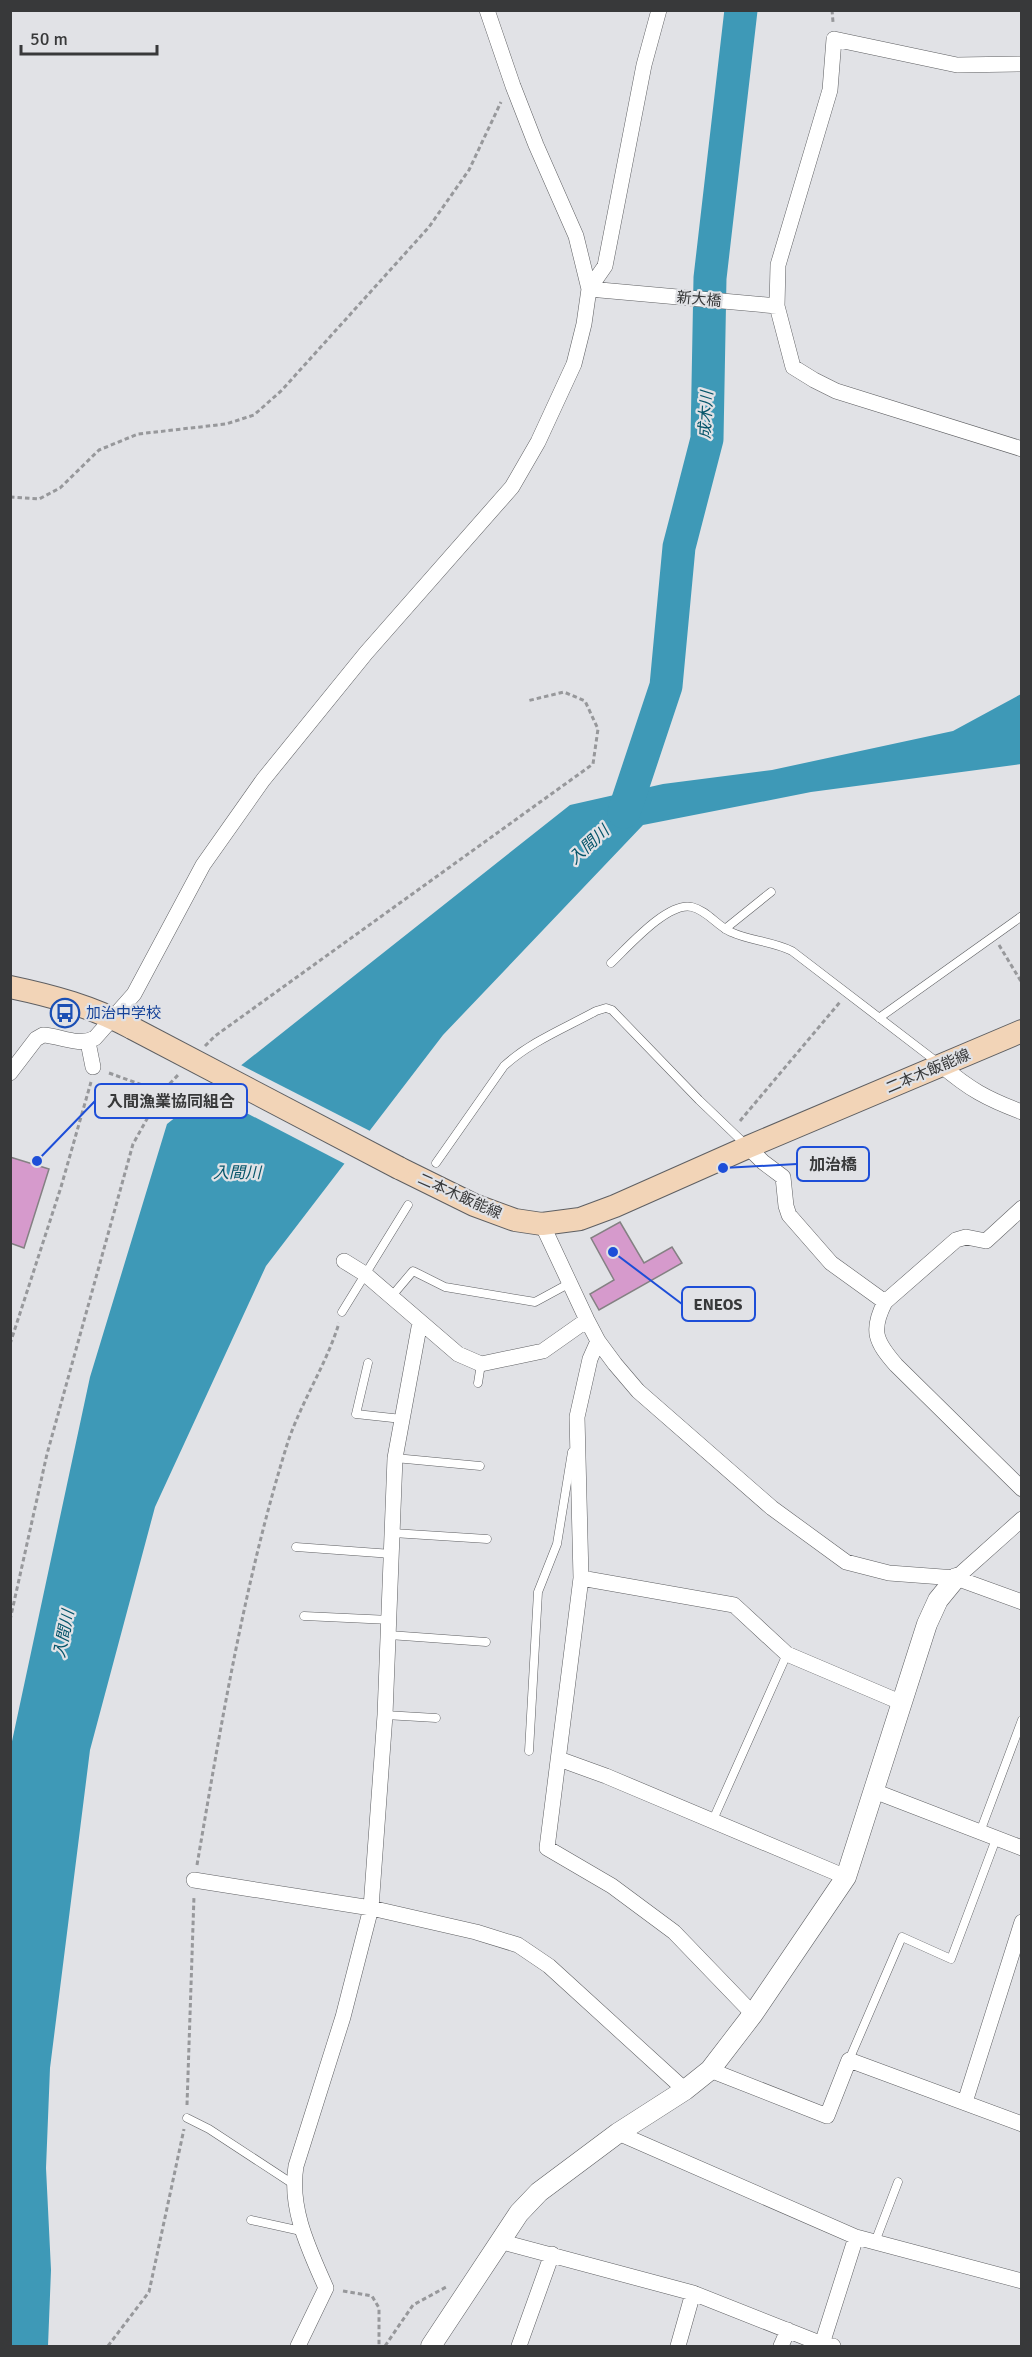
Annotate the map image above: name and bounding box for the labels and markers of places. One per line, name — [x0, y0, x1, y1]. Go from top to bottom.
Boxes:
bus stop icon: 加治中学校 — [49, 997, 81, 1029]
place label: 加治中学校 — [86, 1004, 161, 1022]
callout: 入間漁業協同組合 — [95, 1084, 247, 1118]
callout: 加治橋 — [797, 1147, 869, 1181]
callout: ENEOS — [682, 1287, 755, 1321]

